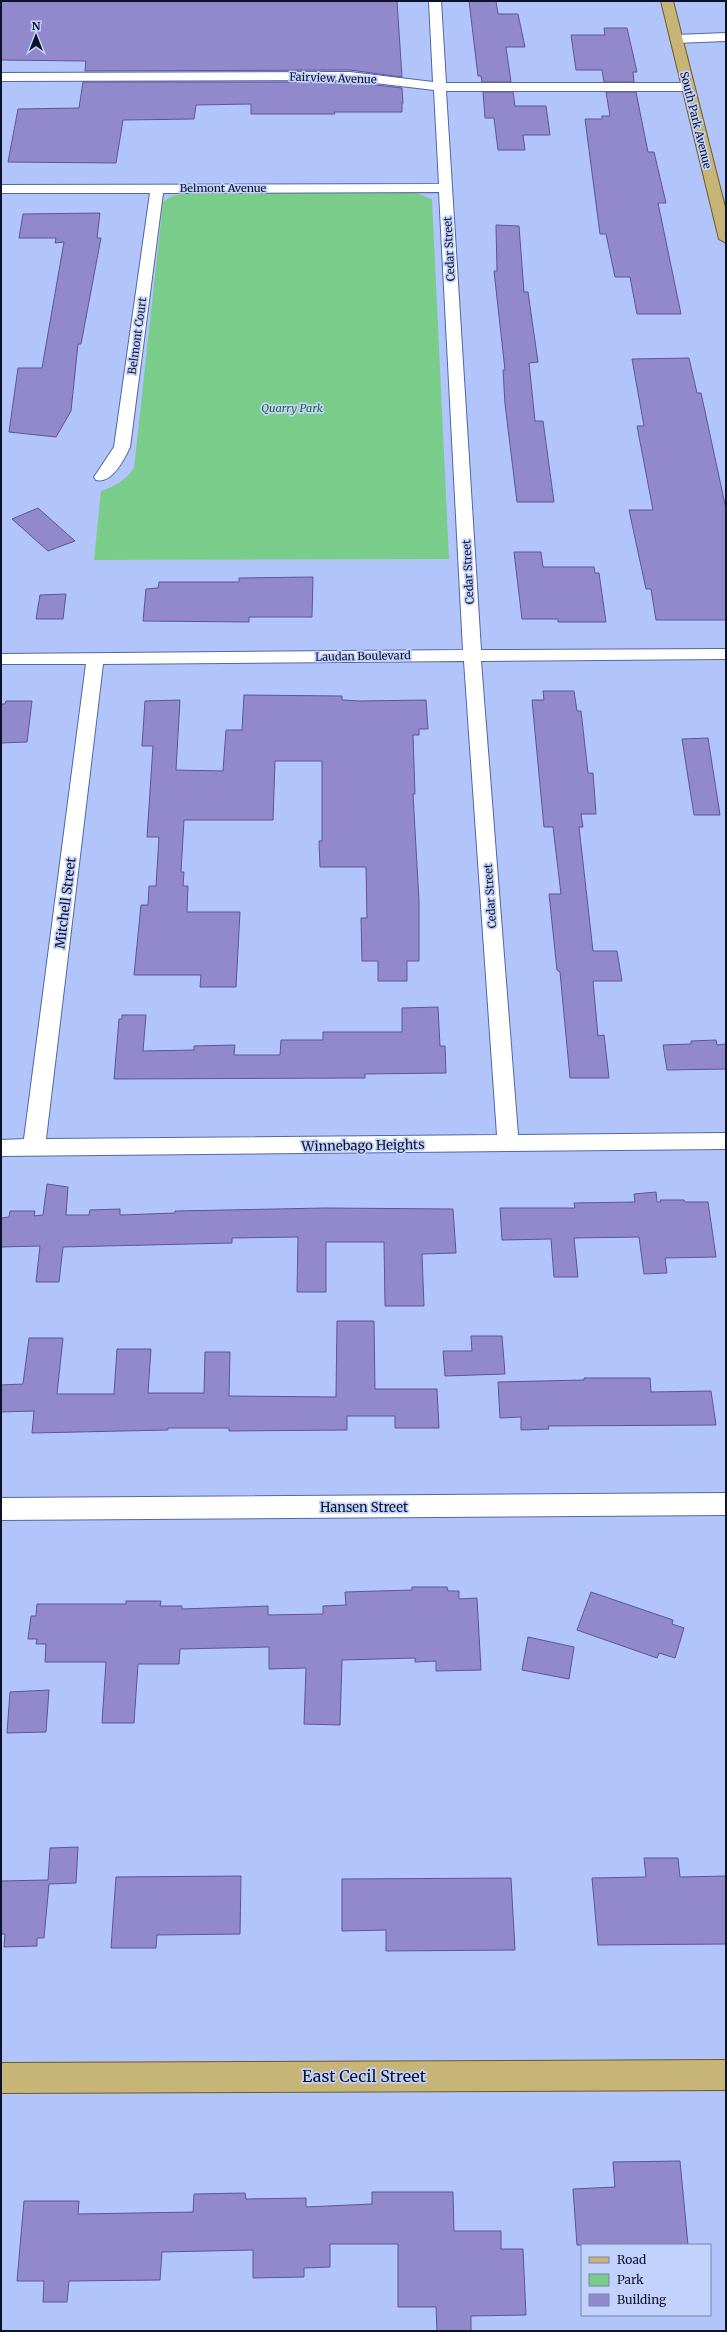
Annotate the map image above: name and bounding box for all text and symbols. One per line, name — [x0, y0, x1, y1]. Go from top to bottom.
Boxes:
north arrow — [16, 16, 56, 56]
text: N — [32, 19, 41, 33]
street label: Fairview Avenue — [289, 69, 377, 87]
street label: South Park Avenue — [677, 70, 715, 170]
street label: Belmont Avenue — [180, 181, 267, 195]
street label: Cedar Street — [440, 216, 458, 282]
street label: Belmont Court — [125, 296, 149, 375]
park label: Quarry Park — [261, 401, 323, 415]
street label: Cedar Street — [459, 539, 477, 605]
street label: Laudan Boulevard — [315, 648, 411, 664]
street label: Mitchell Street — [51, 856, 80, 950]
street label: Cedar Street — [481, 863, 499, 929]
street label: Winnebago Heights — [300, 1136, 425, 1155]
street label: Hansen Street — [320, 1499, 408, 1516]
street label: East Cecil Street — [302, 2066, 427, 2086]
legend — [581, 2244, 711, 2316]
text: Road — [617, 2252, 646, 2267]
text: Park — [617, 2272, 644, 2287]
text: Building — [617, 2292, 667, 2307]

